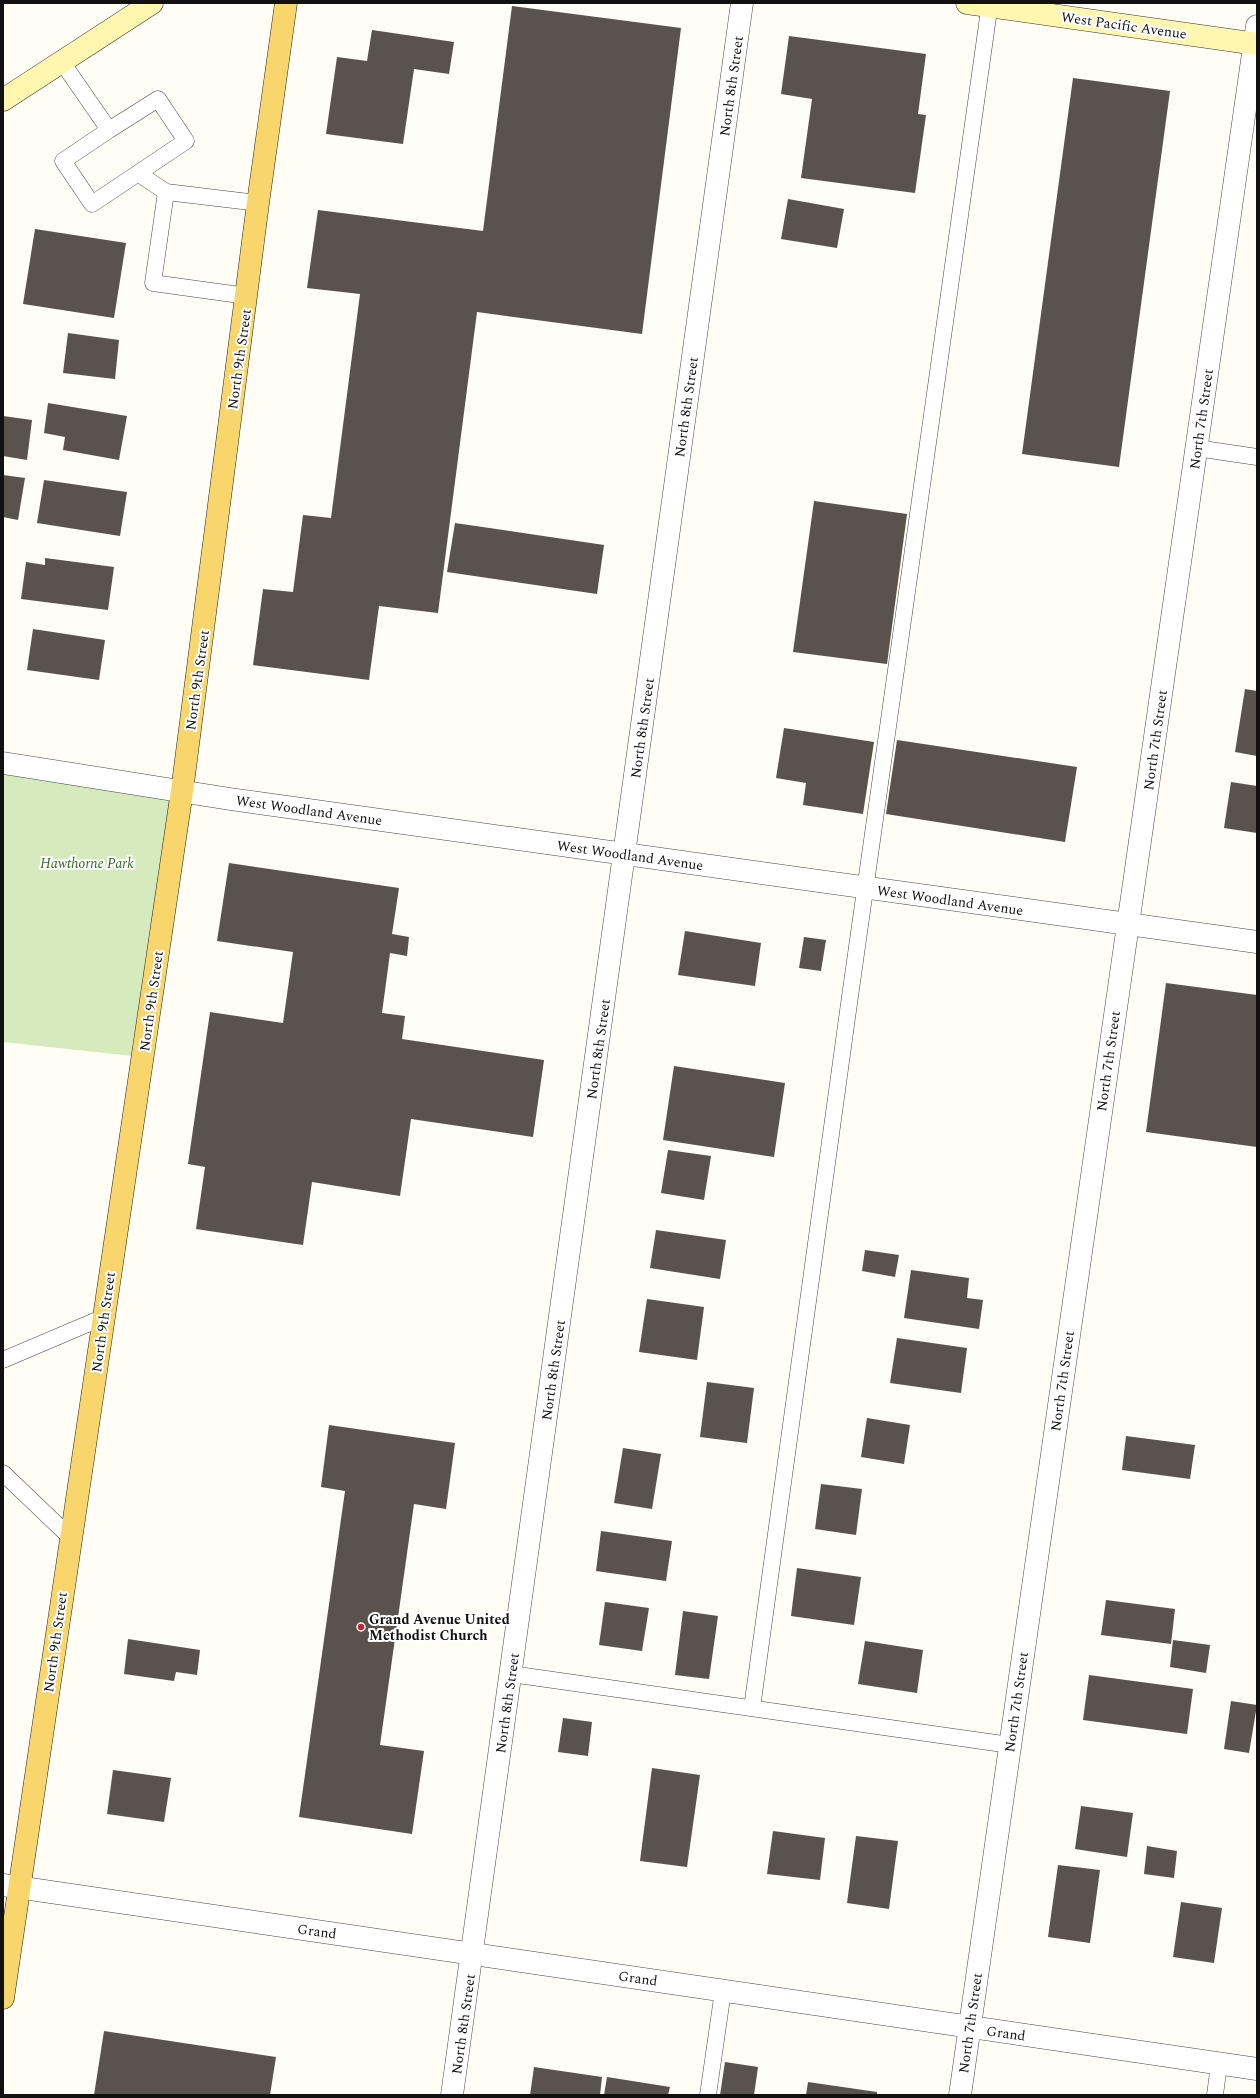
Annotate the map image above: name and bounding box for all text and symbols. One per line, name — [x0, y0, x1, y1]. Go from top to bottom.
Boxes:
street label: West Pacific Avenue — [1060, 6, 1188, 45]
street label: North 8th Street — [714, 34, 749, 138]
street label: North 9th Street — [222, 307, 257, 411]
street label: North 8th Street — [669, 355, 704, 459]
street label: North 7th Street — [1184, 367, 1219, 471]
street label: North 9th Street — [180, 628, 215, 732]
street label: North 8th Street — [625, 676, 660, 780]
street label: North 7th Street — [1138, 688, 1173, 792]
street label: West Woodland Avenue — [234, 790, 384, 831]
street label: West Woodland Avenue — [555, 835, 705, 876]
park label: Hawthorne Park — [40, 853, 134, 874]
street label: West Woodland Avenue — [875, 880, 1025, 921]
street label: North 9th Street — [134, 949, 169, 1053]
street label: North 8th Street — [581, 997, 616, 1101]
street label: North 7th Street — [1091, 1009, 1126, 1113]
street label: North 9th Street — [86, 1270, 121, 1374]
street label: North 8th Street — [536, 1318, 571, 1422]
street label: North 7th Street — [1045, 1329, 1080, 1433]
street label: North 9th Street — [38, 1590, 73, 1694]
place label: Grand Avenue United Methodist Church — [369, 1609, 510, 1646]
marker: Grand Avenue United Methodist Church — [356, 1622, 366, 1632]
street label: North 7th Street — [999, 1650, 1034, 1754]
street label: North 8th Street — [490, 1651, 525, 1755]
street label: Grand — [296, 1918, 338, 1945]
street label: Grand — [617, 1965, 659, 1992]
street label: North 7th Street — [953, 1971, 988, 2075]
street label: North 8th Street — [446, 1972, 481, 2076]
street label: Grand — [985, 2020, 1027, 2047]

